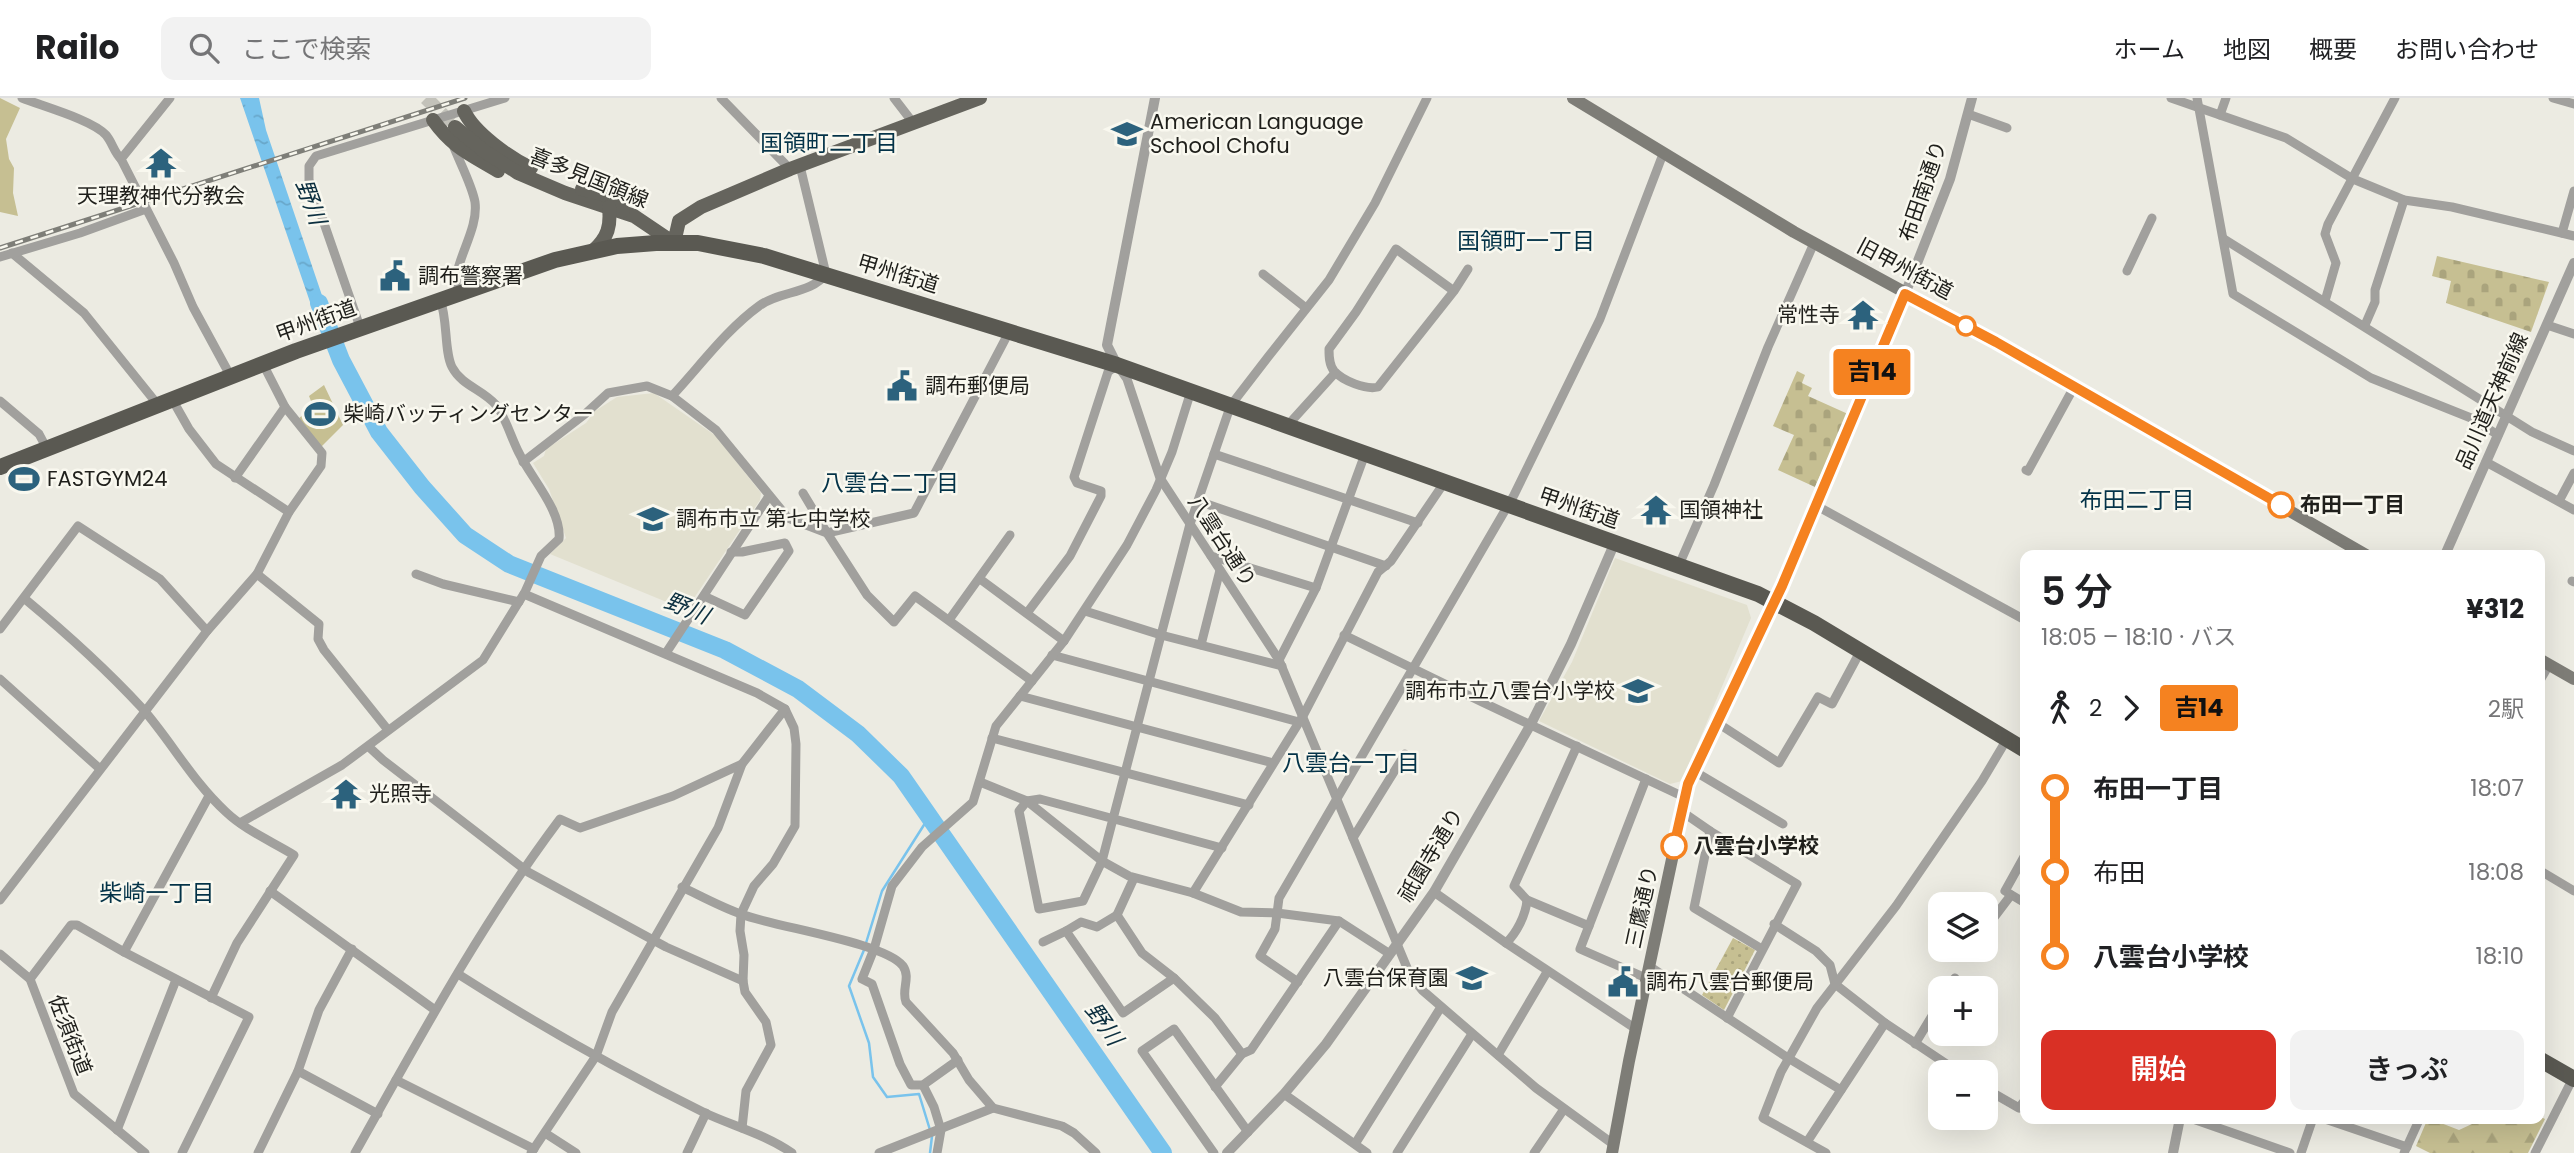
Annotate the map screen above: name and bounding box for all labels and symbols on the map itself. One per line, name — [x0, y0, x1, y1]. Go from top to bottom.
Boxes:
place label: American Language School Chofu — [1150, 107, 1364, 160]
school or university icon: American Language School Chofu — [1110, 117, 1144, 151]
district label: 国領町二丁目 — [760, 127, 898, 159]
street label: 布田南通り — [1892, 136, 1953, 245]
street label: 喜多見国領線 — [525, 140, 653, 215]
temple icon: 天理教神代分教会 — [144, 146, 178, 180]
water label: 野川 — [288, 175, 335, 232]
place label: 天理教神代分教会 — [77, 181, 245, 210]
district label: 国領町一丁目 — [1457, 225, 1595, 257]
street label: 旧甲州街道 — [1852, 231, 1958, 306]
street label: 甲州街道 — [854, 247, 943, 300]
public building icon: 調布警察署 — [378, 259, 412, 293]
place label: 調布警察署 — [418, 261, 523, 290]
street label: 甲州街道 — [271, 293, 360, 349]
temple icon: 常性寺 — [1846, 298, 1880, 332]
place label: 常性寺 — [1777, 300, 1840, 329]
unlabelled marker — [1956, 316, 1976, 336]
street label: 品川道天神前線 — [2448, 328, 2535, 474]
line badge: 吉14 — [1832, 349, 1912, 395]
public building icon: 調布郵便局 — [885, 369, 919, 403]
place label: 調布郵便局 — [925, 371, 1030, 400]
sports icon: 柴崎バッティングセンター — [303, 397, 337, 431]
place label: 柴崎バッティングセンター — [343, 399, 594, 428]
sports icon: FASTGYM24 — [7, 462, 41, 496]
place label: FASTGYM24 — [47, 464, 167, 493]
district label: 八雲台二丁目 — [821, 467, 959, 499]
street label: 甲州街道 — [1535, 480, 1624, 535]
district label: 布田二丁目 — [2080, 484, 2195, 516]
street label: 八雲台通り — [1182, 489, 1263, 593]
place label: 布田一丁目 — [2300, 490, 2405, 519]
marker: 布田一丁目 — [2268, 492, 2294, 518]
temple icon: 国領神社 — [1639, 493, 1673, 527]
place label: 国領神社 — [1679, 495, 1763, 524]
school or university icon: 調布市立 第七中学校 — [636, 502, 670, 536]
place label: 調布市立 第七中学校 — [676, 504, 871, 533]
water label: 野川 — [660, 585, 717, 633]
school or university icon: 調布市立八雲台小学校 — [1621, 674, 1655, 708]
place label: 調布市立八雲台小学校 — [1405, 676, 1615, 705]
district label: 八雲台一丁目 — [1282, 747, 1420, 779]
temple icon: 光照寺 — [329, 777, 363, 811]
place label: 光照寺 — [369, 779, 432, 808]
street label: 祇園寺通り — [1391, 802, 1470, 907]
place label: 八雲台小学校 — [1693, 831, 1819, 860]
marker: 八雲台小学校 — [1661, 833, 1687, 859]
street label: 三鷹通り — [1619, 863, 1664, 951]
district label: 柴崎一丁目 — [100, 877, 215, 909]
school or university icon: 八雲台保育園 — [1455, 961, 1489, 995]
place label: 八雲台保育園 — [1323, 963, 1449, 992]
public building icon: 調布八雲台郵便局 — [1606, 965, 1640, 999]
place label: 調布八雲台郵便局 — [1646, 967, 1814, 996]
street label: 佐須街道 — [42, 990, 99, 1079]
water label: 野川 — [1078, 996, 1132, 1054]

